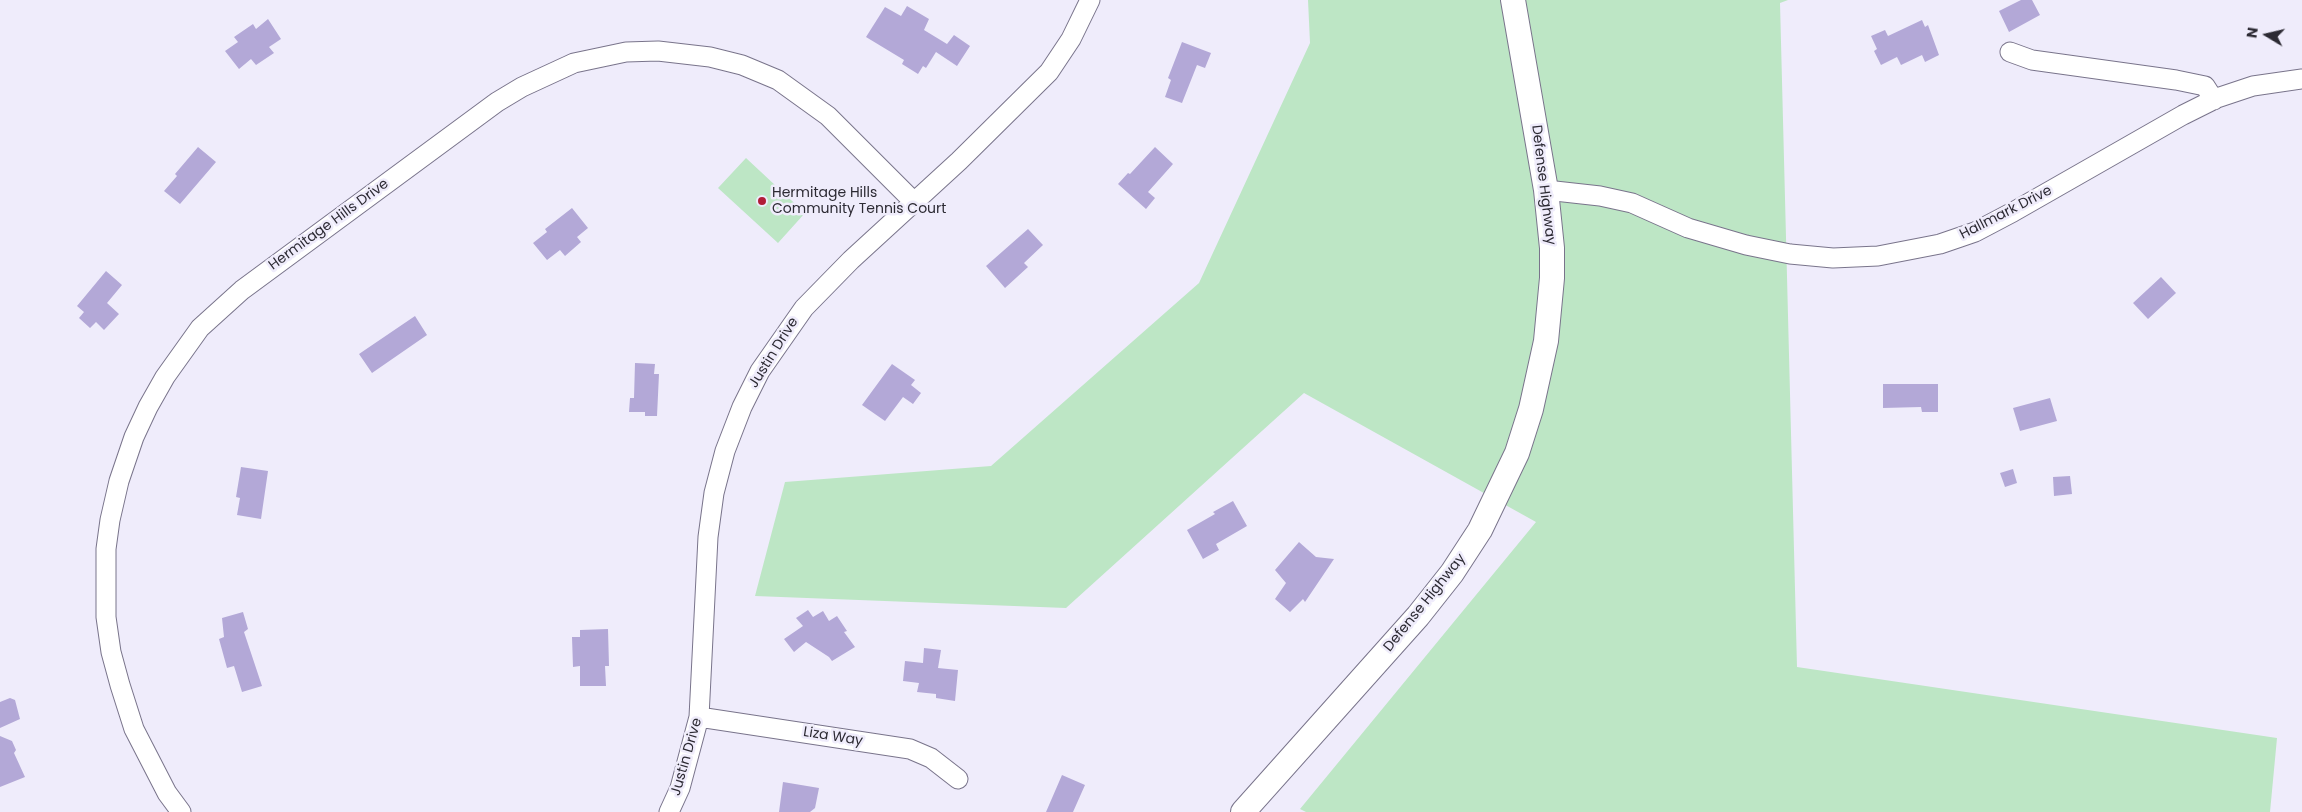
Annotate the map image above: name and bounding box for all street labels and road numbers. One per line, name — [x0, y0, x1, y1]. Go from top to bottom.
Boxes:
street label: Defense Highway — [1527, 124, 1559, 246]
street label: Hermitage Hills Drive — [266, 176, 392, 274]
street label: Hallmark Drive — [1957, 183, 2055, 243]
street label: Justin Drive — [746, 315, 802, 391]
street label: Defense Highway — [1380, 551, 1470, 655]
street label: Justin Drive — [668, 716, 706, 798]
street label: Liza Way — [802, 724, 864, 750]

